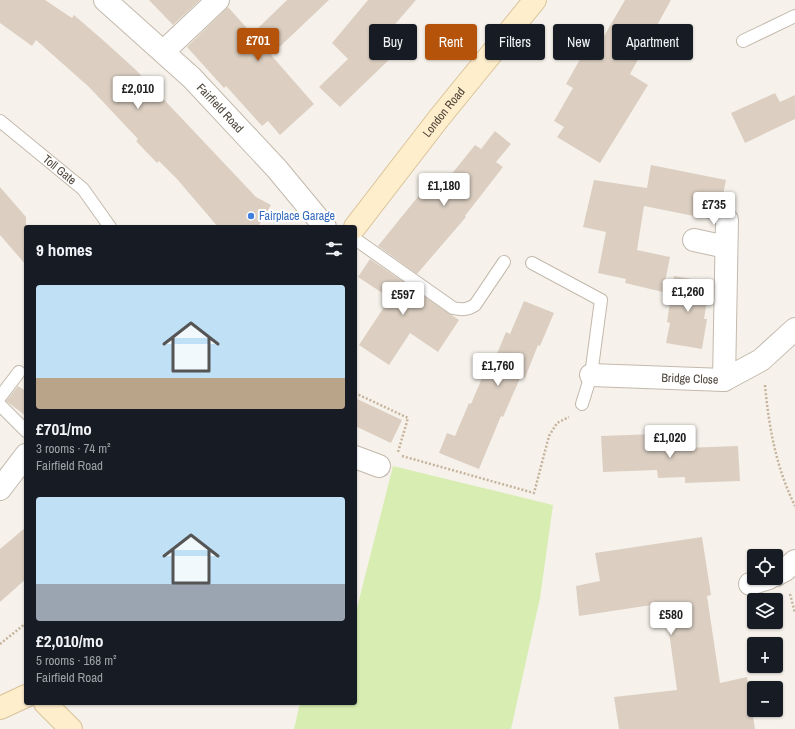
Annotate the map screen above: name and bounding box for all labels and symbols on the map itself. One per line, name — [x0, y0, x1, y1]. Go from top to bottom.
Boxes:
pin: £701 — [234, 28, 282, 62]
pin: £2,010 — [105, 76, 171, 110]
street label: Fairfield Road — [193, 80, 247, 136]
street label: London Road — [419, 84, 469, 140]
street label: Toll Gate — [39, 151, 80, 188]
pin: £1,180 — [411, 173, 477, 207]
pin: £735 — [690, 192, 738, 226]
place label: Fairplace Garage — [259, 208, 335, 224]
marker: Fairplace Garage — [246, 211, 256, 221]
pin: £1,260 — [655, 279, 721, 313]
pin: £597 — [379, 282, 427, 316]
pin: £1,760 — [465, 353, 531, 387]
street label: Bridge Close — [661, 370, 719, 388]
pin: £1,020 — [637, 425, 703, 459]
pin: £580 — [647, 602, 695, 636]

